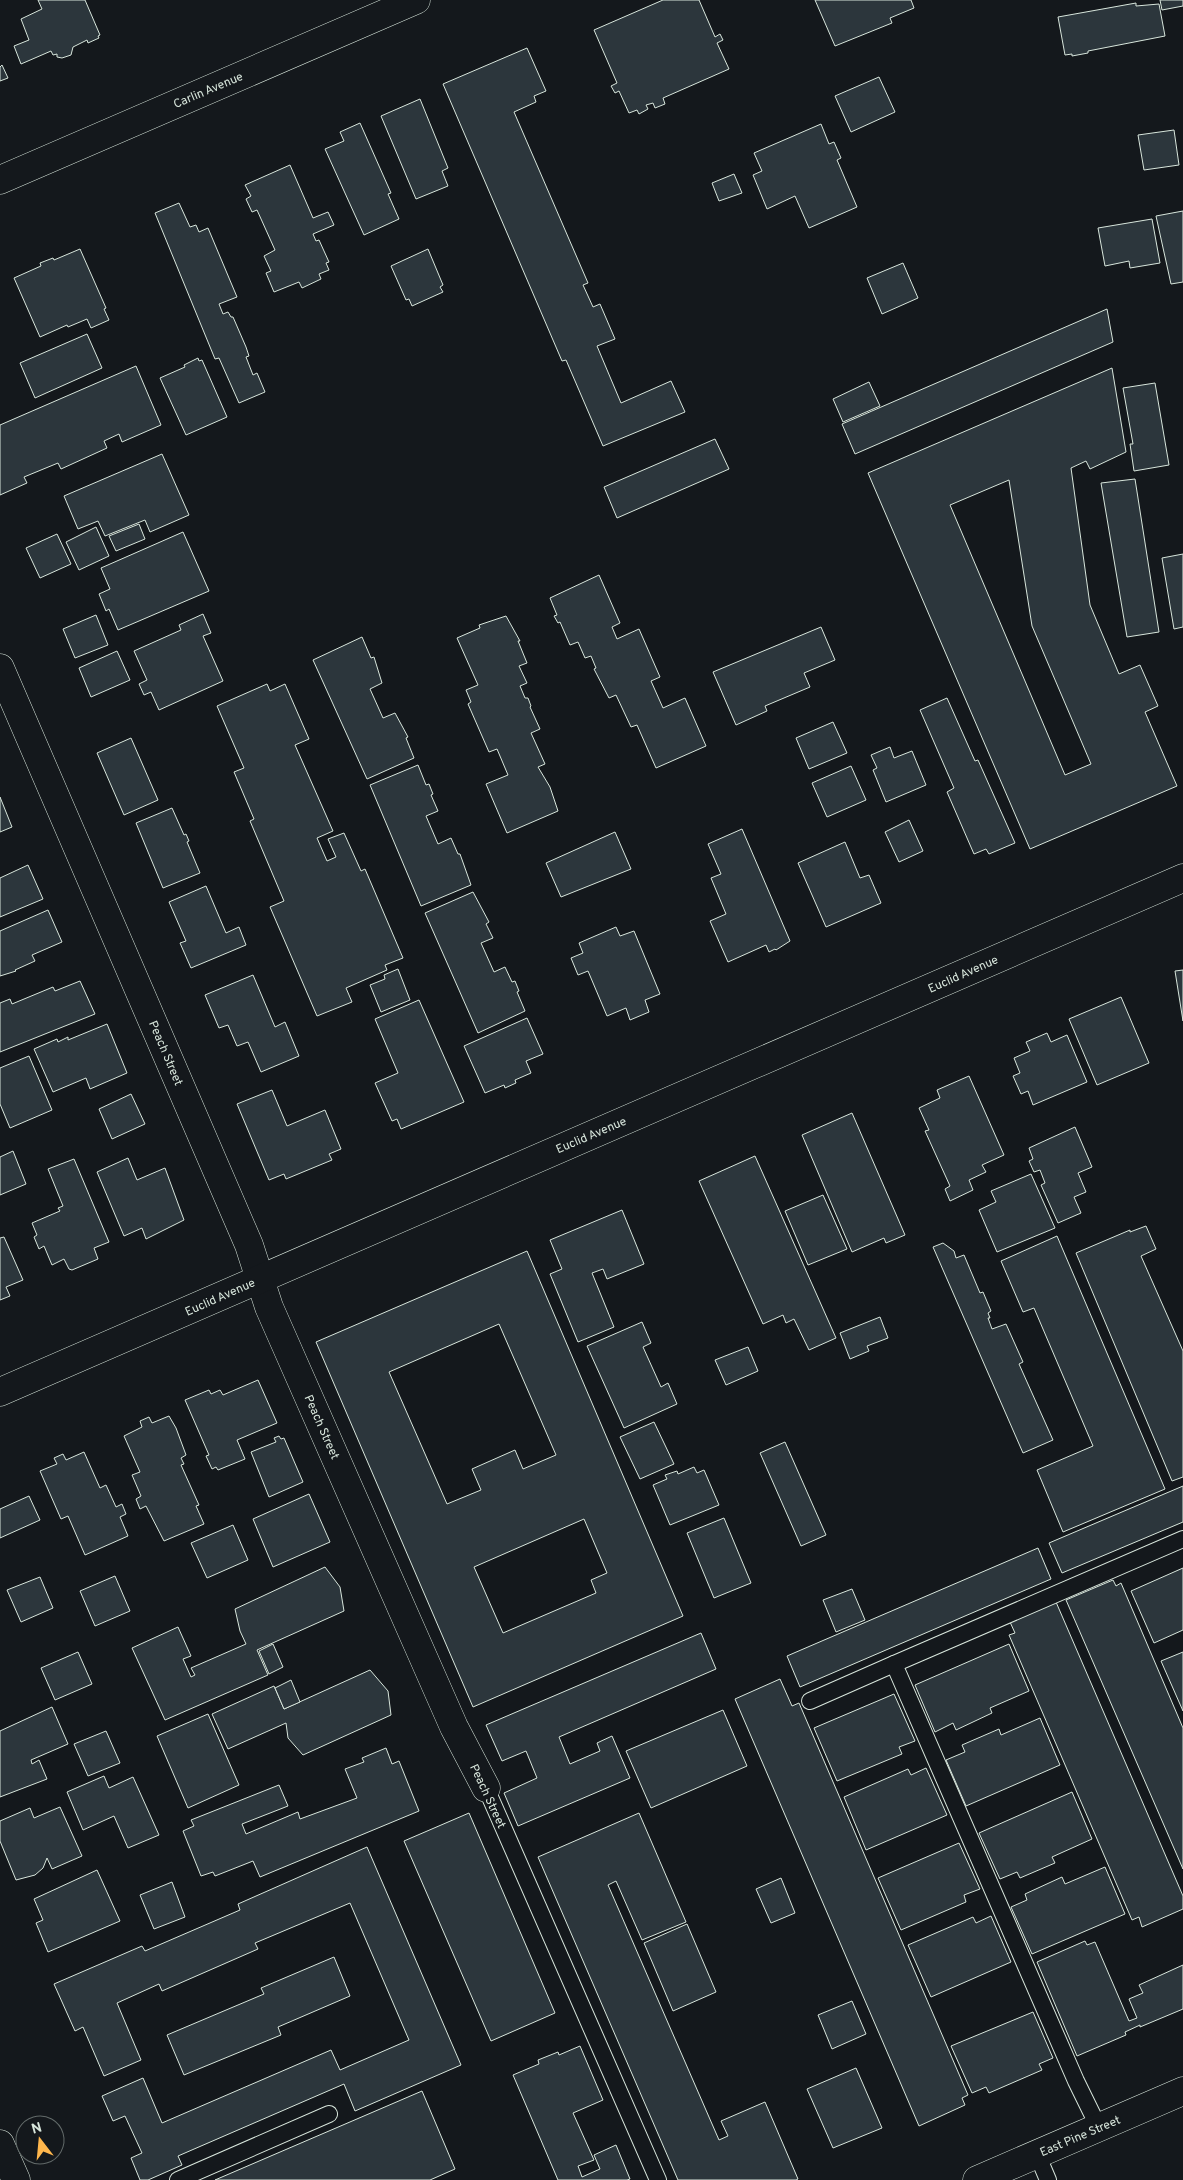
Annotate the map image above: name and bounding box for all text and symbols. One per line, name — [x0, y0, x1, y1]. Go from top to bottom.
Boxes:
street label: Carlin Avenue — [171, 69, 246, 113]
street label: Euclid Avenue — [926, 952, 1001, 998]
street label: Peach Street — [144, 1018, 186, 1088]
street label: Euclid Avenue — [554, 1114, 629, 1158]
street label: Euclid Avenue — [183, 1275, 258, 1321]
street label: Peach Street — [300, 1393, 342, 1462]
street label: Peach Street — [465, 1762, 509, 1831]
street label: East Pine Street — [1038, 2113, 1123, 2161]
north arrow — [15, 2115, 65, 2165]
text: N — [30, 2119, 44, 2139]

